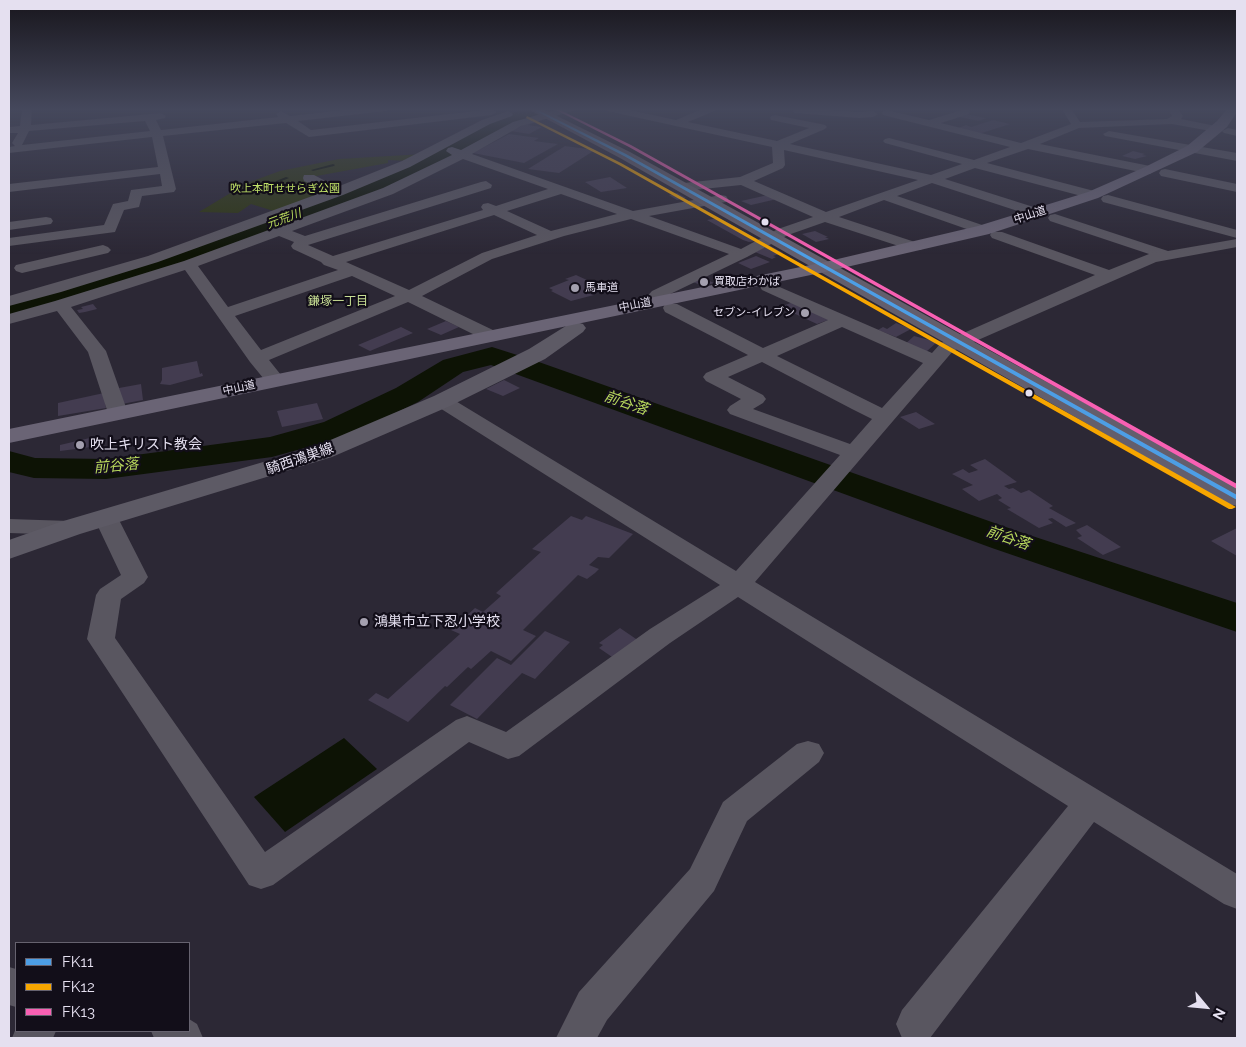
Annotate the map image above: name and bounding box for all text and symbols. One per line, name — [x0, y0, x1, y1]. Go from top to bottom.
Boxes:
park label: 吹上本町せせらぎ公園 — [230, 182, 340, 196]
street label: 中山道 — [1012, 204, 1048, 226]
water label: 元荒川 — [265, 206, 303, 232]
unlabelled marker — [760, 217, 770, 227]
place label: 買取店わかば — [714, 275, 780, 289]
marker: 買取店わかば — [698, 276, 710, 288]
place label: 馬車道 — [585, 281, 618, 295]
marker: 馬車道 — [569, 282, 581, 294]
district label: 鎌塚一丁目 — [308, 294, 368, 308]
street label: 中山道 — [618, 295, 652, 315]
place label: セブン-イレブン — [713, 306, 795, 320]
marker: セブン-イレブン — [799, 307, 811, 319]
street label: 中山道 — [221, 378, 257, 398]
water label: 前谷落 — [602, 387, 650, 419]
unlabelled marker — [1024, 388, 1034, 398]
place label: 吹上キリスト教会 — [90, 437, 202, 453]
marker: 吹上キリスト教会 — [74, 439, 86, 451]
street label: 騎西鴻巣線 — [264, 440, 336, 478]
water label: 前谷落 — [93, 455, 139, 477]
water label: 前谷落 — [984, 522, 1032, 554]
place label: 鴻巣市立下忍小学校 — [374, 614, 500, 630]
marker: 鴻巣市立下忍小学校 — [358, 616, 370, 628]
legend — [15, 942, 190, 1032]
text: FK11 — [62, 953, 93, 971]
text: FK12 — [62, 978, 95, 996]
north arrow — [1181, 982, 1231, 1032]
text: FK13 — [62, 1003, 95, 1021]
text: N — [1210, 1006, 1229, 1023]

